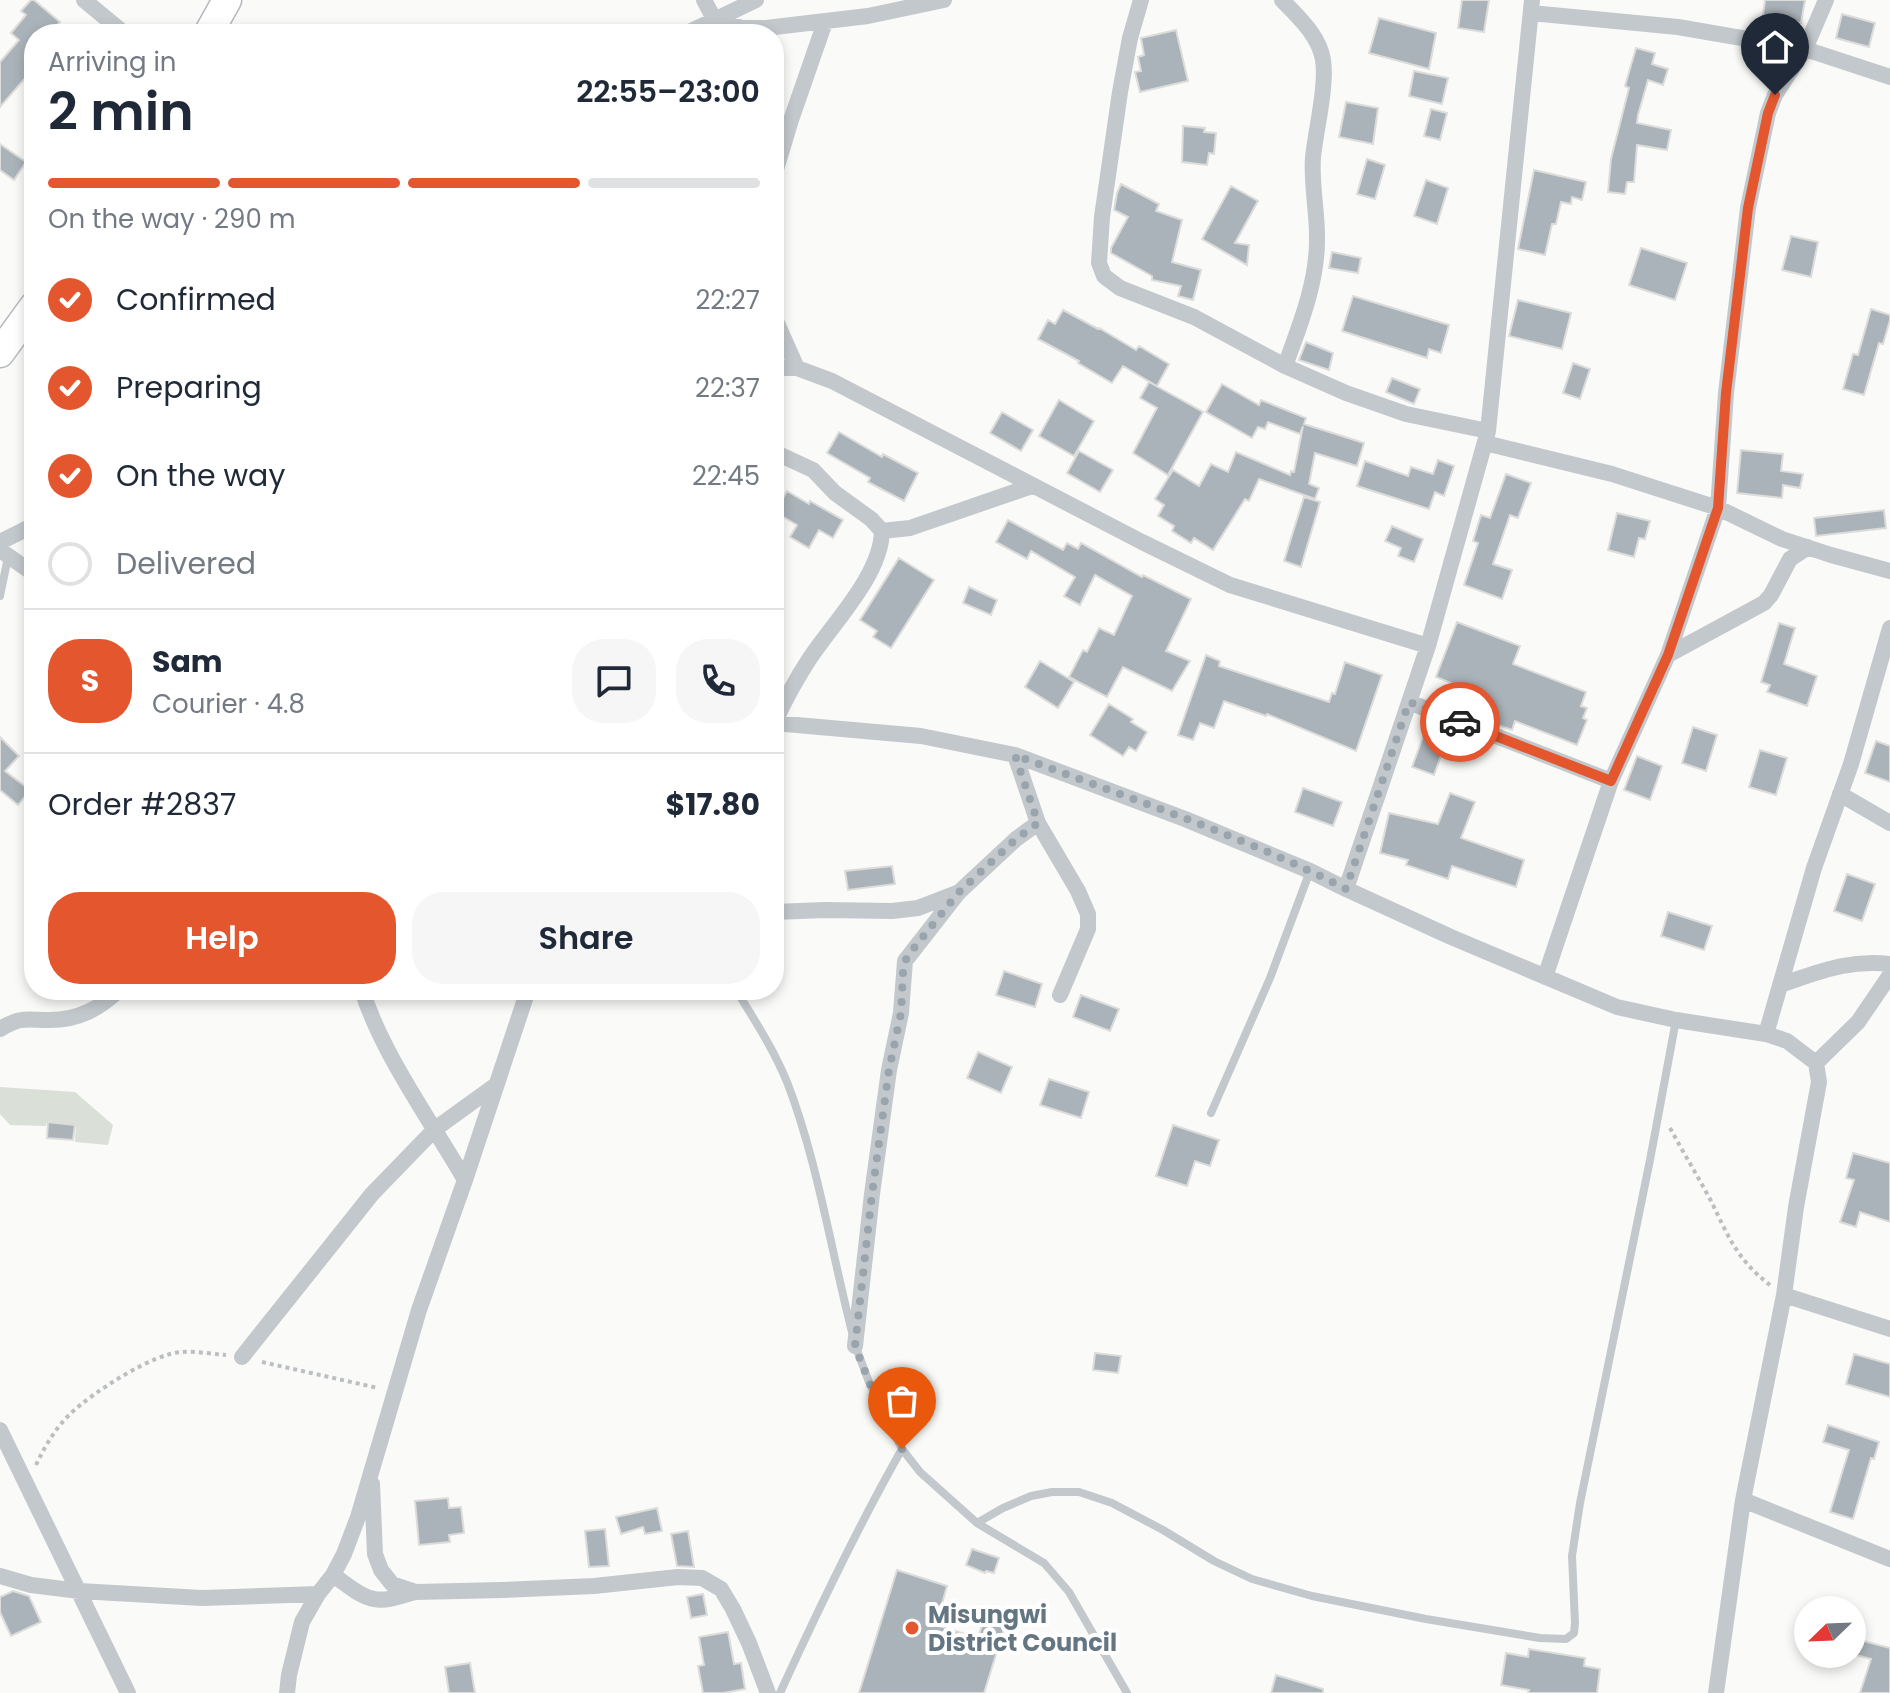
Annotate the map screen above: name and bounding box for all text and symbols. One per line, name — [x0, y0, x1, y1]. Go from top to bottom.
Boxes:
pin — [1741, 13, 1809, 95]
icon: home — [1753, 25, 1797, 69]
text: Arriving in — [48, 44, 177, 80]
text: 22:55–23:00 — [576, 70, 760, 113]
text: 2 min — [48, 75, 194, 148]
text: On the way · 290 m — [48, 201, 296, 237]
icon: check — [48, 278, 92, 322]
text: Confirmed — [116, 278, 276, 321]
text: 22:27 — [695, 282, 760, 318]
icon: check — [48, 366, 92, 410]
text: Preparing — [116, 366, 262, 409]
text: 22:37 — [695, 370, 760, 406]
icon: check — [48, 454, 92, 498]
text: On the way — [116, 454, 285, 497]
text: 22:45 — [692, 458, 760, 494]
text: Delivered — [116, 542, 256, 585]
button: chat — [572, 639, 656, 723]
button: phone — [676, 639, 760, 723]
text: Sam — [152, 640, 223, 683]
text: S — [81, 659, 99, 702]
courier — [1420, 682, 1500, 762]
text: Courier · 4.8 — [152, 686, 305, 722]
icon: car — [1438, 700, 1482, 744]
text: Order #2837 — [48, 783, 236, 826]
text: $17.80 — [665, 783, 760, 826]
button: Help — [48, 892, 396, 984]
button: Share — [412, 892, 760, 984]
pin — [868, 1367, 936, 1449]
icon: bag — [880, 1379, 924, 1423]
north arrow — [1794, 1596, 1866, 1668]
map controls — [1794, 1596, 1866, 1668]
place label: Misungwi District Council — [928, 1598, 1117, 1659]
marker: Misungwi District Council — [903, 1619, 921, 1637]

